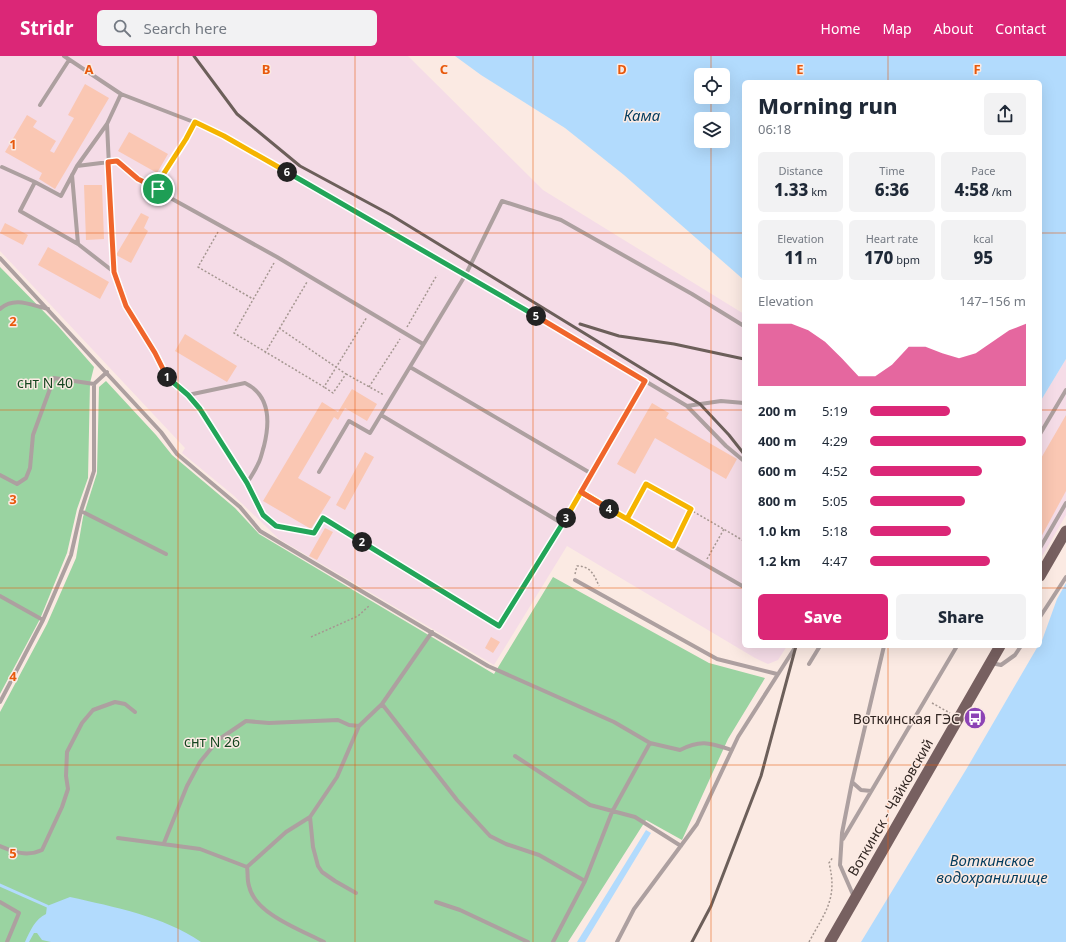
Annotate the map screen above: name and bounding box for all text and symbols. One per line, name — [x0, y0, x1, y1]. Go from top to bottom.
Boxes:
search box — [97, 10, 377, 46]
text: Stridr — [20, 15, 73, 41]
icon: search — [111, 17, 133, 39]
text: Search here — [143, 18, 227, 38]
text: Home — [821, 19, 860, 38]
text: Map — [882, 19, 912, 38]
text: About — [934, 19, 973, 38]
text: Contact — [995, 19, 1046, 38]
text: A — [85, 60, 94, 78]
text: B — [262, 60, 270, 78]
text: C — [440, 60, 448, 78]
text: D — [617, 60, 627, 78]
text: E — [796, 60, 804, 78]
text: F — [973, 60, 981, 78]
map controls — [694, 68, 730, 148]
button: locate — [694, 68, 730, 104]
text: Morning run — [758, 90, 898, 120]
button: share — [984, 93, 1026, 135]
water label: Кама — [624, 105, 661, 125]
button: layers — [694, 112, 730, 148]
text: 06:18 — [758, 120, 791, 138]
text: 1 — [9, 135, 17, 153]
pin: 6 — [277, 162, 297, 182]
text: Distance — [778, 163, 823, 178]
text: Time — [879, 163, 905, 178]
text: Pace — [971, 163, 995, 178]
text: 6 — [284, 164, 290, 179]
pin — [141, 172, 175, 206]
icon: arrive — [147, 178, 169, 200]
text: 1.33 — [774, 178, 808, 201]
text: 6:36 — [875, 178, 909, 201]
text: 4:58 — [955, 178, 989, 201]
text: km — [808, 184, 827, 199]
text: /km — [989, 184, 1012, 199]
text: Elevation — [777, 231, 824, 246]
text: Heart rate — [866, 231, 918, 246]
text: kcal — [973, 231, 993, 246]
text: 11 — [784, 246, 804, 269]
text: 170 — [864, 246, 893, 269]
text: 95 — [974, 246, 993, 269]
text: m — [804, 252, 817, 267]
text: bpm — [893, 252, 920, 267]
text: Elevation — [758, 292, 814, 310]
text: 147–156 m — [959, 292, 1026, 310]
pin: 5 — [526, 306, 546, 326]
text: 5 — [533, 308, 539, 323]
text: 2 — [9, 312, 17, 330]
pin: 1 — [157, 367, 177, 387]
text: 1 — [164, 369, 170, 384]
park label: снт N 40 — [17, 373, 73, 392]
text: 200 m — [758, 402, 796, 420]
text: 5:19 — [822, 402, 848, 420]
text: 400 m — [758, 432, 796, 450]
text: 4:29 — [822, 432, 848, 450]
text: 600 m — [758, 462, 796, 480]
text: 4:52 — [822, 462, 848, 480]
text: 3 — [9, 490, 17, 508]
text: 800 m — [758, 492, 796, 510]
text: 5:05 — [822, 492, 848, 510]
pin: 4 — [599, 499, 619, 519]
text: 4 — [606, 501, 612, 516]
pin: 3 — [556, 508, 576, 528]
text: 3 — [563, 510, 569, 525]
text: 1.0 km — [758, 522, 801, 540]
text: 5:18 — [822, 522, 848, 540]
pin: 2 — [352, 532, 372, 552]
text: 2 — [359, 534, 365, 549]
text: 1.2 km — [758, 552, 801, 570]
text: 4:47 — [822, 552, 848, 570]
button: Save — [758, 594, 888, 640]
button: Share — [896, 594, 1026, 640]
text: 4 — [9, 667, 17, 685]
bus stop icon: Воткинская ГЭС — [962, 705, 988, 731]
place label: Воткинская ГЭС — [853, 709, 960, 728]
park label: снт N 26 — [184, 732, 240, 751]
street label: Воткинск - Чайковский — [843, 735, 937, 879]
text: 5 — [9, 844, 17, 862]
water label: Воткинское водохранилище — [936, 850, 1048, 887]

